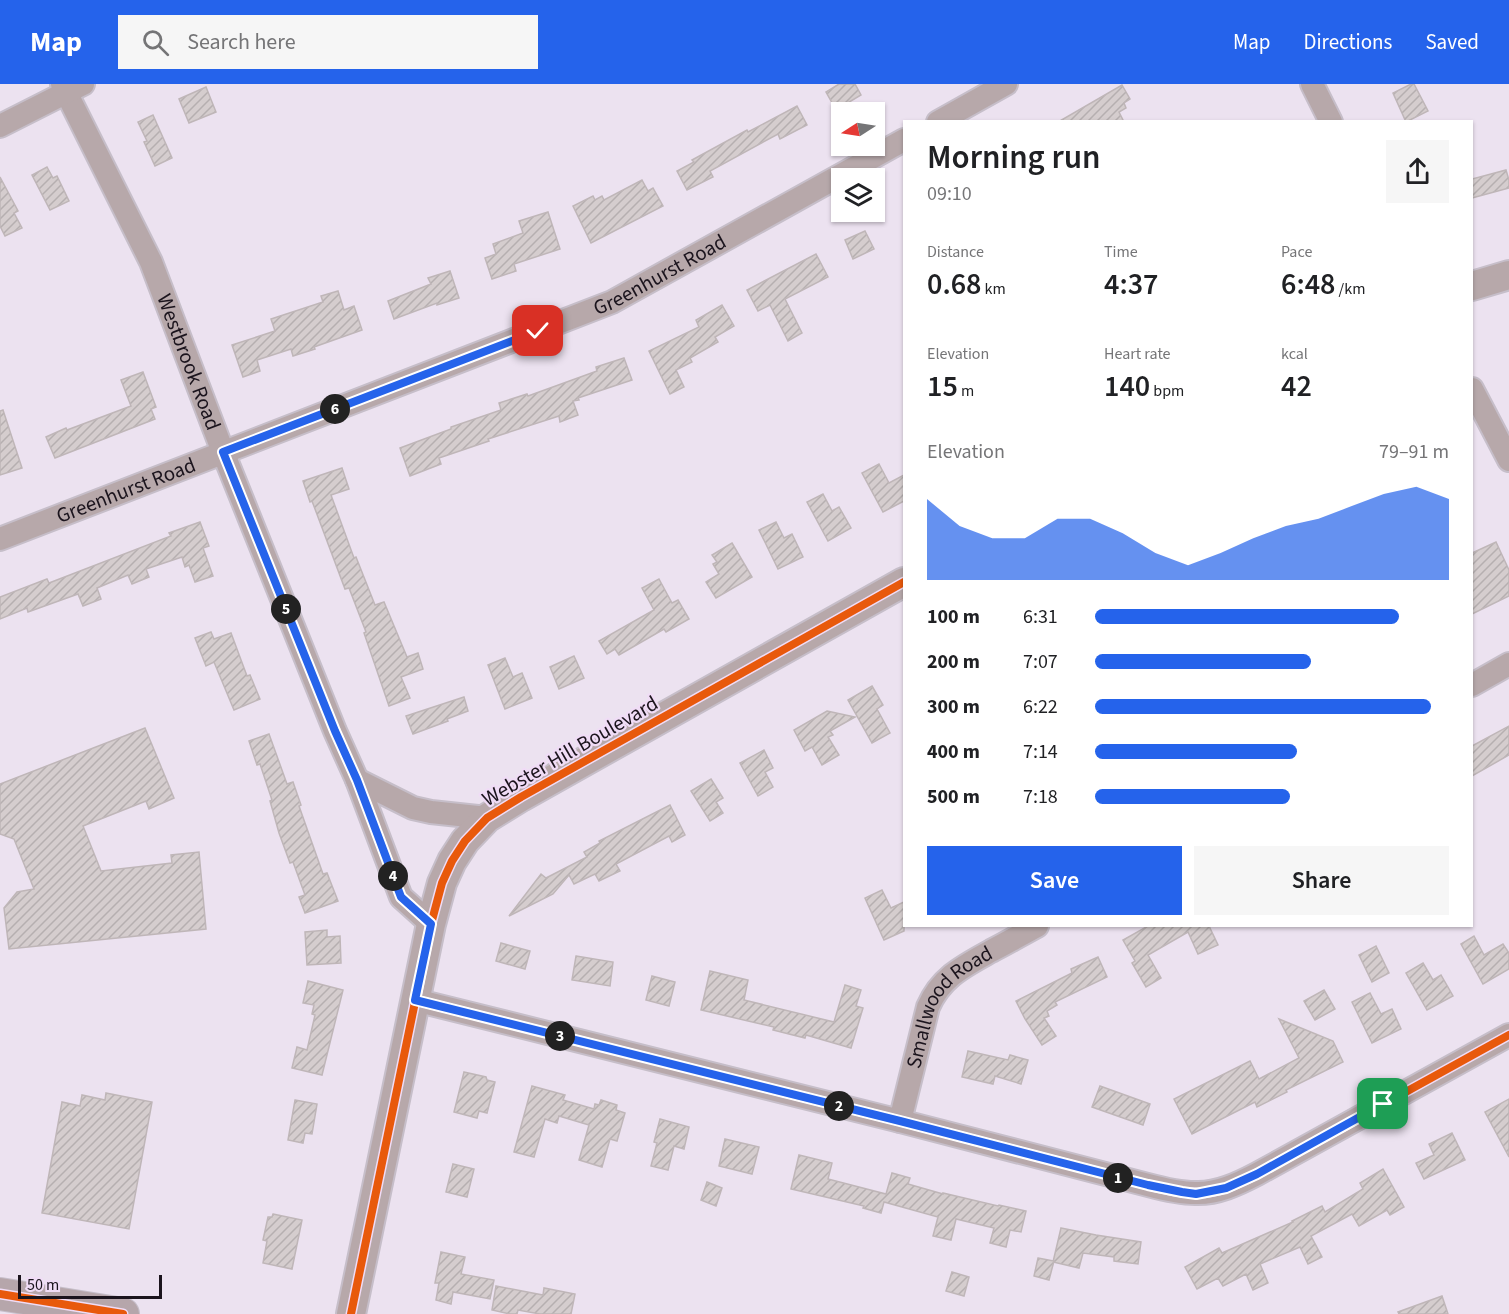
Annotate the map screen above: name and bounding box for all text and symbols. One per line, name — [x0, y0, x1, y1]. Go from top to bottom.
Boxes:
search box — [118, 15, 538, 69]
text: Map — [30, 22, 82, 62]
icon: search — [139, 26, 172, 59]
text: Search here — [187, 26, 296, 58]
text: Map — [1233, 27, 1271, 57]
text: Directions — [1304, 27, 1392, 57]
text: Saved — [1425, 27, 1479, 57]
north arrow — [831, 102, 885, 156]
map controls — [831, 102, 885, 222]
text: Morning run — [927, 134, 1101, 181]
button: share — [1386, 140, 1449, 203]
button: layers — [831, 168, 885, 222]
text: 09:10 — [927, 180, 972, 208]
street label: Greenhurst Road — [589, 227, 732, 323]
text: Distance — [927, 241, 984, 263]
text: Time — [1104, 241, 1138, 263]
text: Pace — [1281, 241, 1312, 263]
text: 0.68 — [927, 263, 981, 306]
text: 4:37 — [1104, 263, 1158, 306]
text: 6:48 — [1281, 263, 1335, 306]
text: km — [981, 278, 1006, 300]
text: /km — [1335, 278, 1365, 300]
street label: Westbrook Road — [149, 290, 228, 435]
pin — [512, 305, 563, 356]
icon: check — [521, 314, 554, 347]
text: Elevation — [927, 343, 989, 365]
text: Heart rate — [1104, 343, 1171, 365]
text: kcal — [1281, 343, 1308, 365]
text: 15 — [927, 365, 958, 408]
text: 140 — [1104, 365, 1150, 408]
text: 42 — [1281, 365, 1312, 408]
text: m — [958, 380, 974, 402]
text: bpm — [1150, 380, 1184, 402]
pin: 6 — [320, 394, 350, 424]
text: 6 — [331, 398, 339, 420]
text: Elevation — [927, 438, 1005, 466]
text: 79–91 m — [1379, 438, 1449, 466]
street label: Greenhurst Road — [52, 450, 200, 531]
pin: 5 — [271, 594, 301, 624]
text: 5 — [282, 598, 290, 620]
text: 100 m — [927, 603, 980, 631]
text: 6:31 — [1023, 603, 1058, 631]
text: 200 m — [927, 648, 980, 676]
text: 7:07 — [1023, 648, 1058, 676]
street label: Webster Hill Boulevard — [476, 688, 664, 814]
text: 300 m — [927, 693, 980, 721]
text: 6:22 — [1023, 693, 1058, 721]
text: 400 m — [927, 738, 980, 766]
text: 7:14 — [1023, 738, 1058, 766]
text: 500 m — [927, 783, 980, 811]
text: 7:18 — [1023, 783, 1058, 811]
button: Save — [927, 846, 1182, 915]
button: Share — [1194, 846, 1449, 915]
pin: 4 — [378, 861, 408, 891]
text: 4 — [389, 865, 397, 887]
street label: Smallwood Road — [898, 938, 998, 1072]
pin: 3 — [545, 1021, 575, 1051]
text: 3 — [556, 1025, 564, 1047]
pin — [1357, 1078, 1408, 1129]
icon: arrive — [1366, 1087, 1399, 1120]
pin: 2 — [824, 1091, 854, 1121]
text: 2 — [835, 1095, 843, 1117]
pin: 1 — [1103, 1163, 1133, 1193]
text: 1 — [1114, 1167, 1122, 1189]
scale bar — [18, 1272, 162, 1300]
text: 50 m — [27, 1274, 59, 1296]

